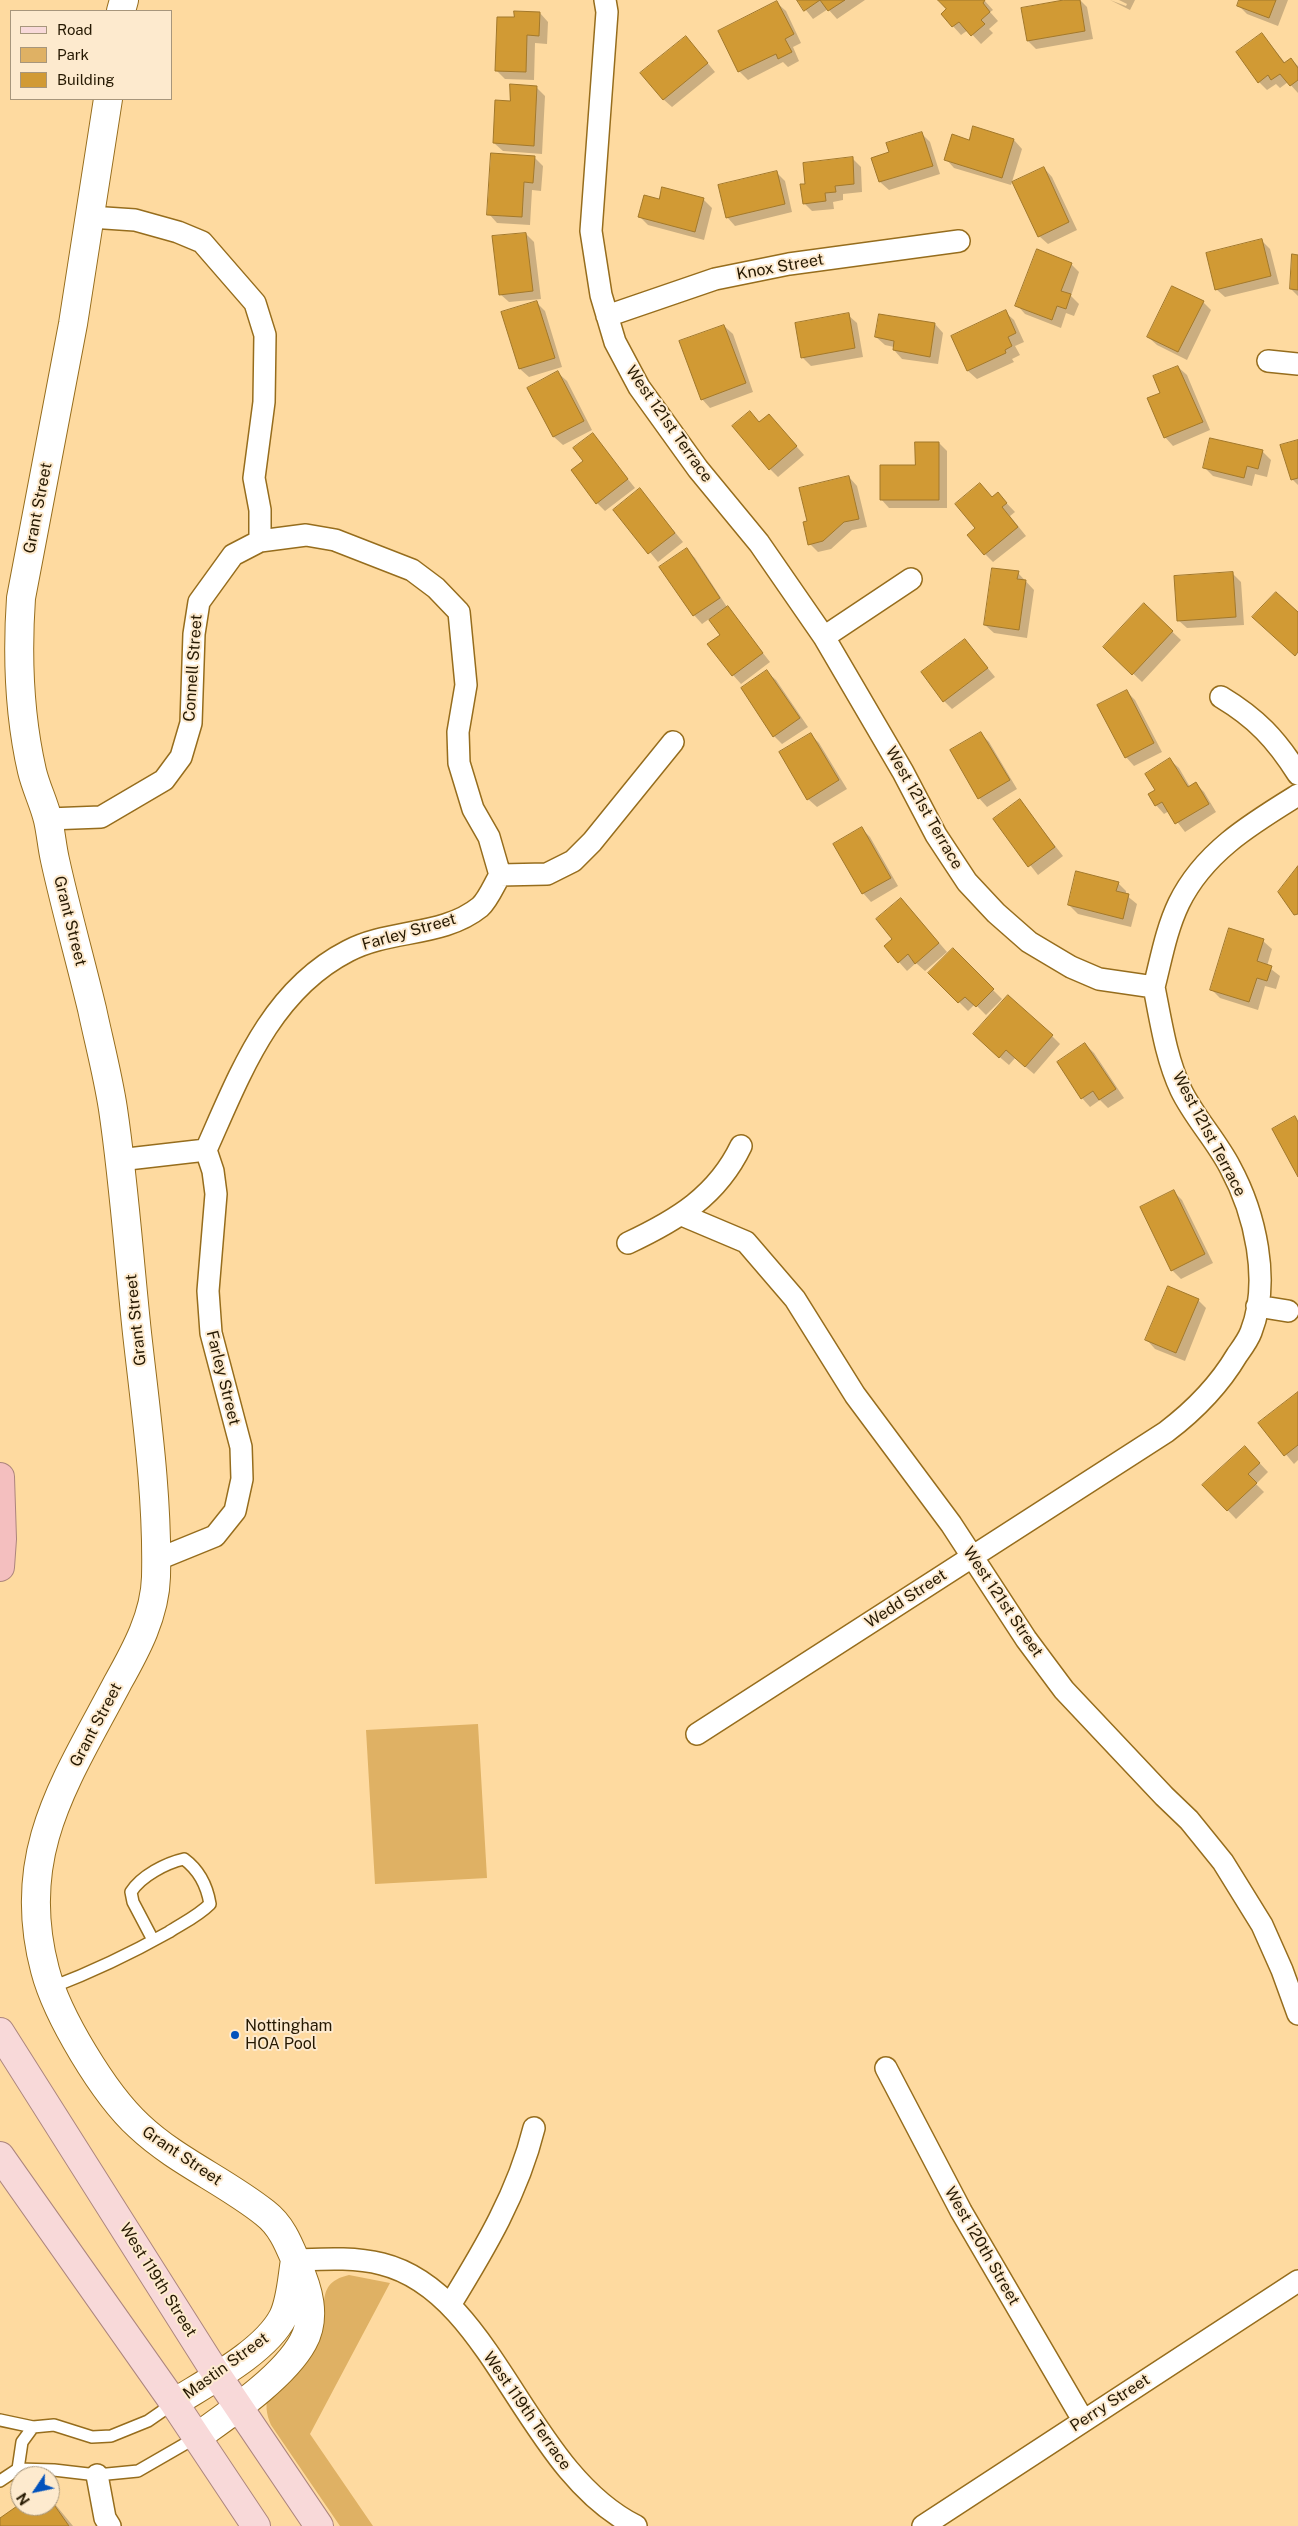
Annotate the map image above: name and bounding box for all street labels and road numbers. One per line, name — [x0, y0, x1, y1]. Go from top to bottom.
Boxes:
street label: Knox Street — [735, 250, 825, 284]
street label: West 121st Terrace — [621, 362, 717, 486]
street label: Grant Street — [20, 461, 56, 555]
street label: Connell Street — [180, 614, 206, 722]
street label: West 121st Terrace — [881, 743, 967, 873]
street label: Grant Street — [50, 874, 90, 968]
street label: Farley Street — [360, 909, 458, 955]
street label: West 121st Terrace — [1168, 1068, 1250, 1200]
street label: Grant Street — [122, 1273, 150, 1367]
street label: Farley Street — [202, 1329, 244, 1427]
street label: West 121st Street — [959, 1543, 1047, 1661]
street label: Wedd Street — [862, 1566, 950, 1632]
street label: Grant Street — [66, 1680, 126, 1770]
street label: Grant Street — [138, 2122, 226, 2190]
street label: West 120th Street — [940, 2183, 1024, 2309]
street label: West 119th Street — [115, 2220, 201, 2340]
street label: Mastin Street — [180, 2329, 272, 2403]
street label: West 119th Terrace — [479, 2348, 575, 2474]
street label: Perry Street — [1067, 2370, 1153, 2436]

